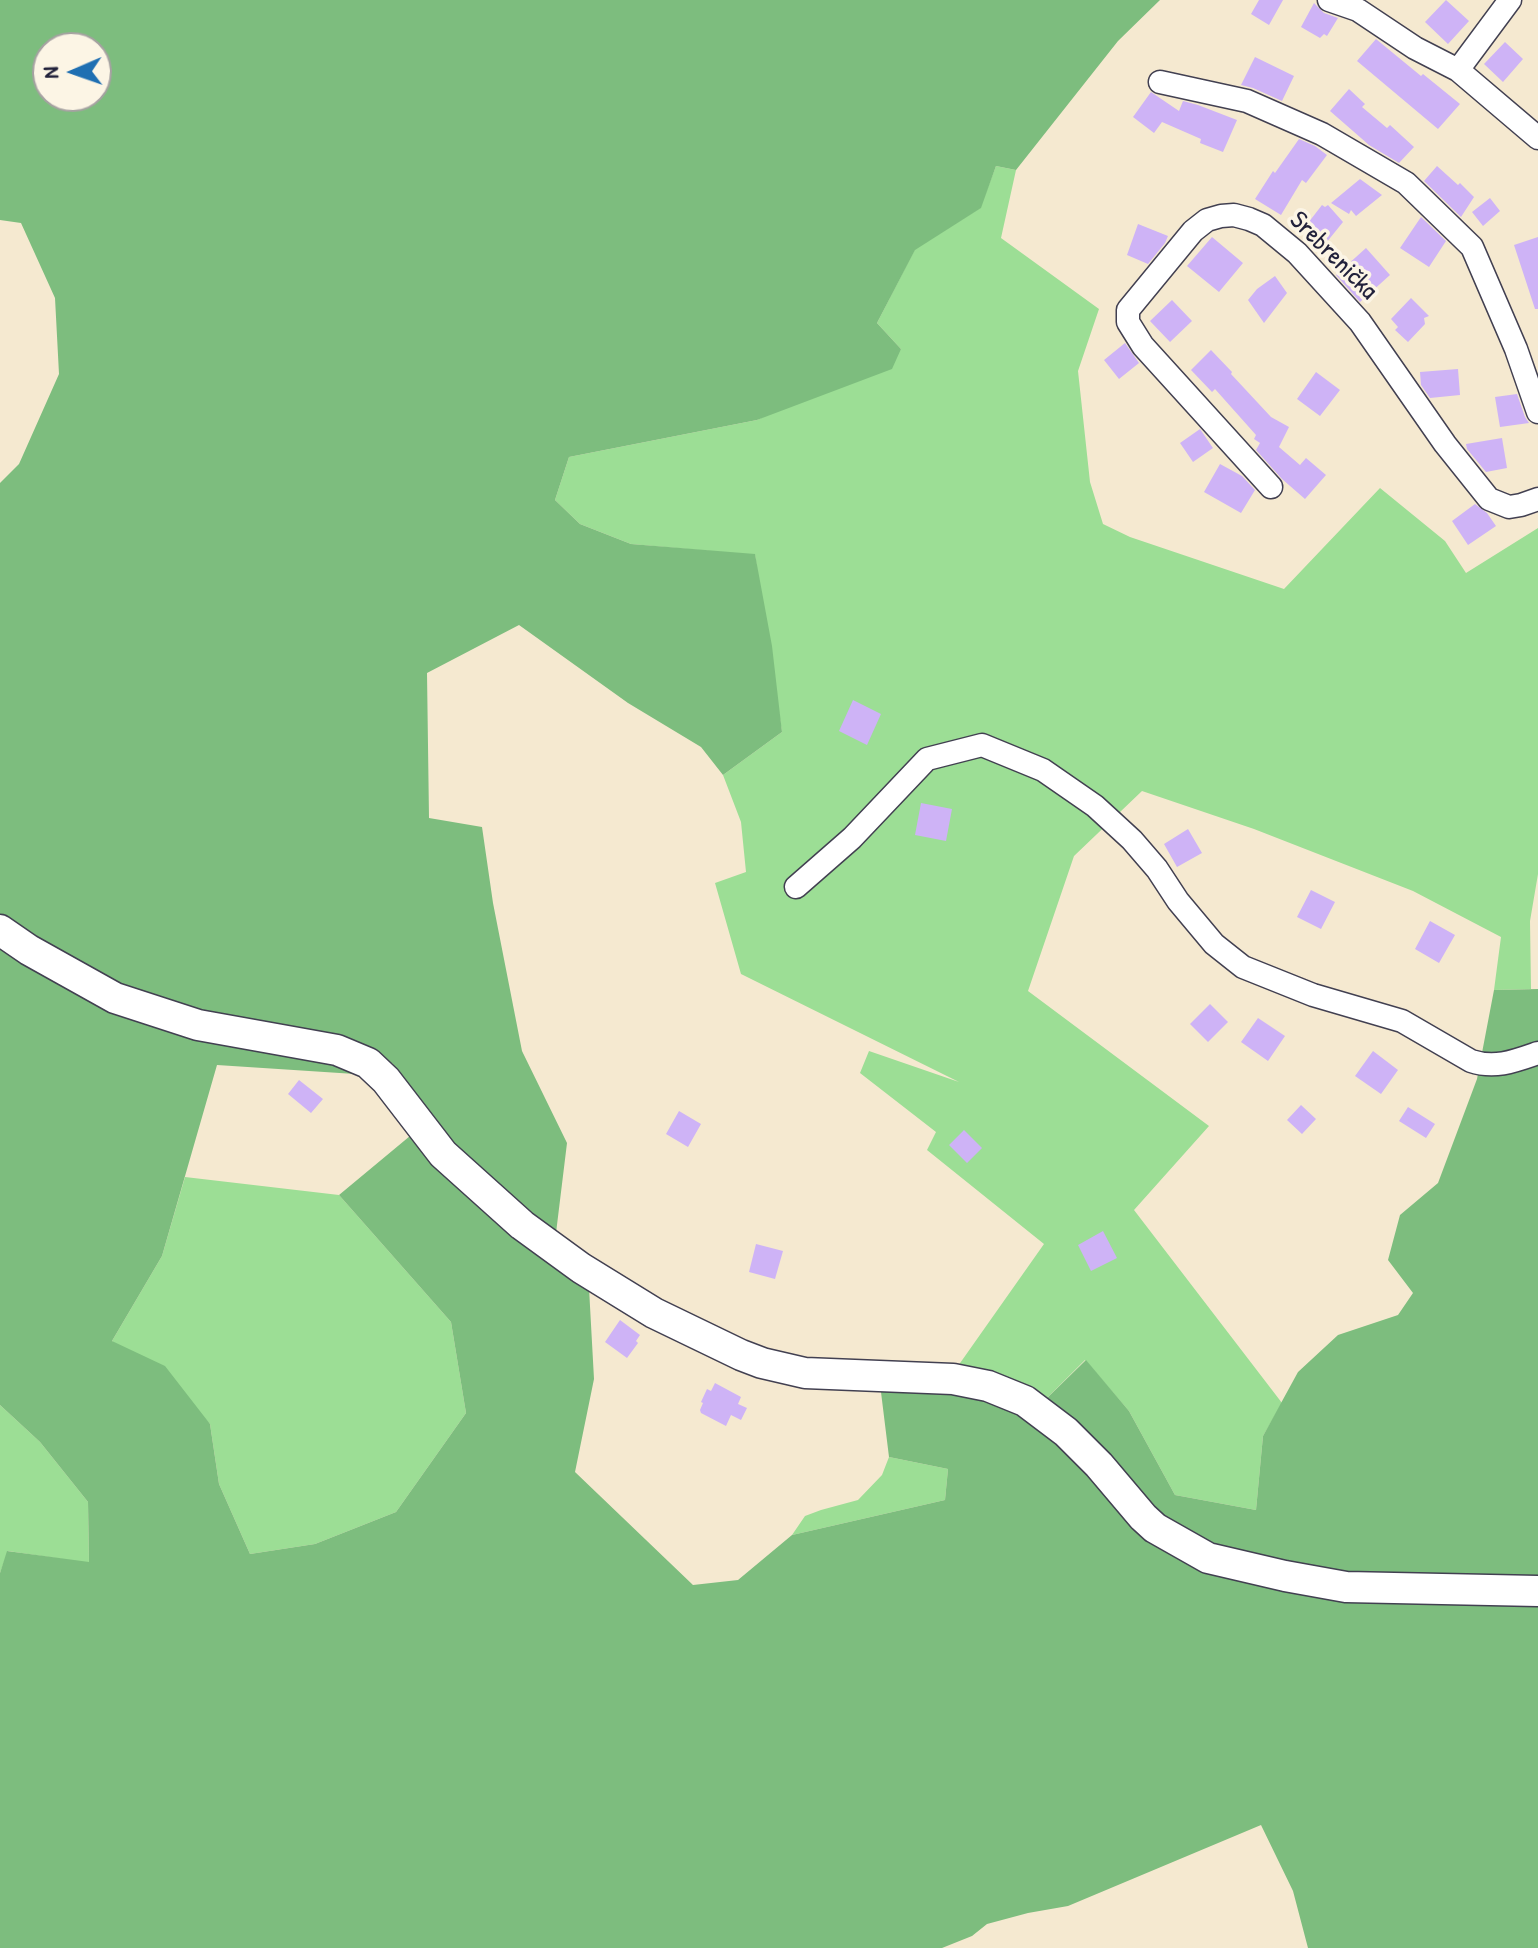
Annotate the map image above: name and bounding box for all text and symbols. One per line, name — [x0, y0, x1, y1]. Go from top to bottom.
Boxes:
north arrow — [32, 32, 112, 112]
text: N — [35, 66, 65, 79]
street label: Srebrenička — [1282, 205, 1384, 307]

